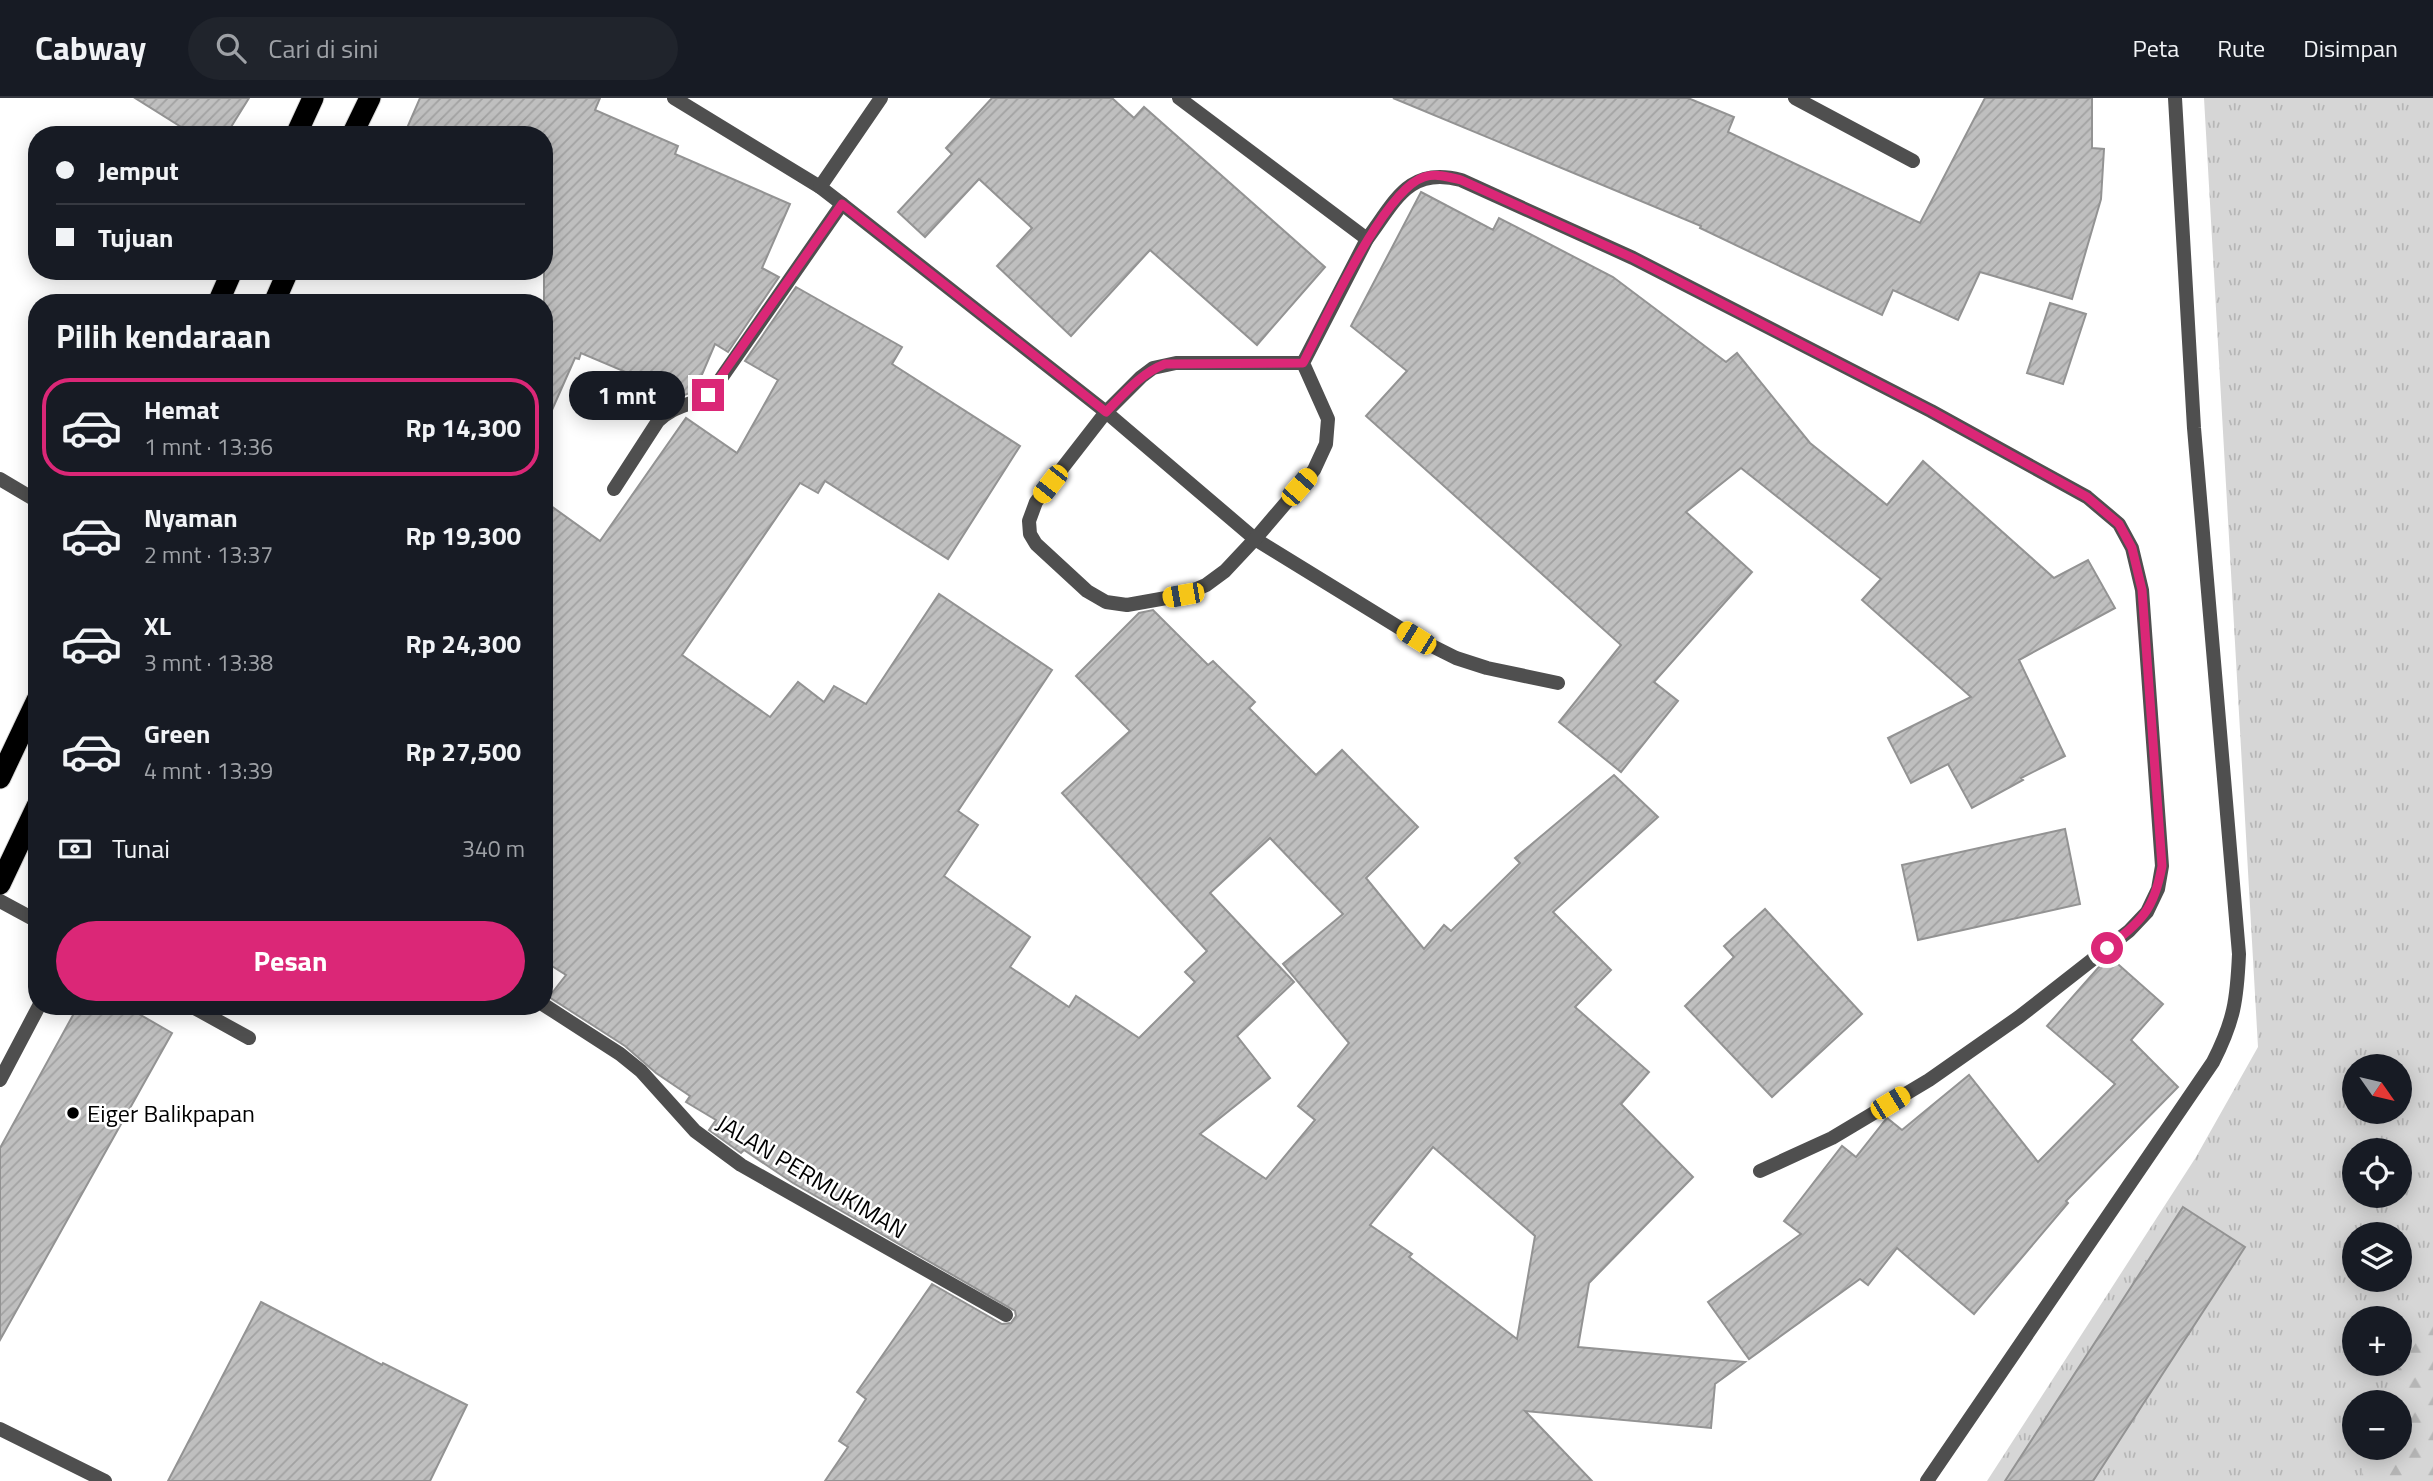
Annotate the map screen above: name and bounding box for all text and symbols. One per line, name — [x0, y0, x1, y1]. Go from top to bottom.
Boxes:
search box — [188, 17, 678, 80]
text: Cabway — [35, 23, 146, 73]
icon: search — [212, 29, 250, 67]
text: Cari di sini — [268, 29, 379, 68]
text: Peta — [2133, 30, 2179, 66]
text: Rute — [2217, 30, 2265, 66]
text: Disimpan — [2303, 30, 2398, 66]
text: Jemput — [98, 151, 179, 190]
text: Tujuan — [98, 218, 173, 257]
text: Pilih kendaraan — [56, 312, 271, 360]
callout: 1 mnt — [568, 370, 684, 420]
text: 1 mnt — [598, 378, 656, 413]
route end — [692, 379, 724, 411]
text: Hemat — [144, 390, 219, 429]
icon: car — [60, 396, 123, 459]
text: Rp 14,300 — [405, 408, 521, 447]
text: 1 mnt · 13:36 — [144, 429, 273, 464]
car — [1029, 461, 1072, 507]
car — [1278, 464, 1321, 510]
text: Nyaman — [144, 498, 238, 537]
icon: car — [60, 504, 123, 567]
text: Rp 19,300 — [405, 516, 521, 555]
text: 2 mnt · 13:37 — [144, 537, 273, 572]
car — [1161, 581, 1206, 609]
text: XL — [144, 606, 171, 645]
icon: car — [60, 612, 123, 675]
car — [1393, 618, 1440, 658]
text: Rp 24,300 — [405, 624, 521, 663]
text: 3 mnt · 13:38 — [144, 645, 273, 680]
text: Green — [144, 714, 210, 753]
icon: car — [60, 720, 123, 783]
text: Rp 27,500 — [405, 732, 521, 771]
text: 4 mnt · 13:39 — [144, 753, 273, 788]
text: Tunai — [112, 829, 170, 868]
icon: cash — [56, 830, 94, 868]
text: 340 m — [462, 831, 525, 866]
button: Pesan — [56, 921, 525, 1001]
route start — [2091, 932, 2123, 964]
north arrow — [2342, 1054, 2412, 1124]
map controls — [2342, 1054, 2412, 1460]
car — [1867, 1083, 1914, 1123]
place label: Eiger Balikpapan — [87, 1095, 255, 1131]
marker: Eiger Balikpapan — [65, 1105, 81, 1121]
street label: JALAN PERMUKIMAN — [710, 1105, 914, 1247]
button: locate — [2342, 1138, 2412, 1208]
button: layers — [2342, 1222, 2412, 1292]
button: + — [2342, 1306, 2412, 1376]
button: − — [2342, 1390, 2412, 1460]

